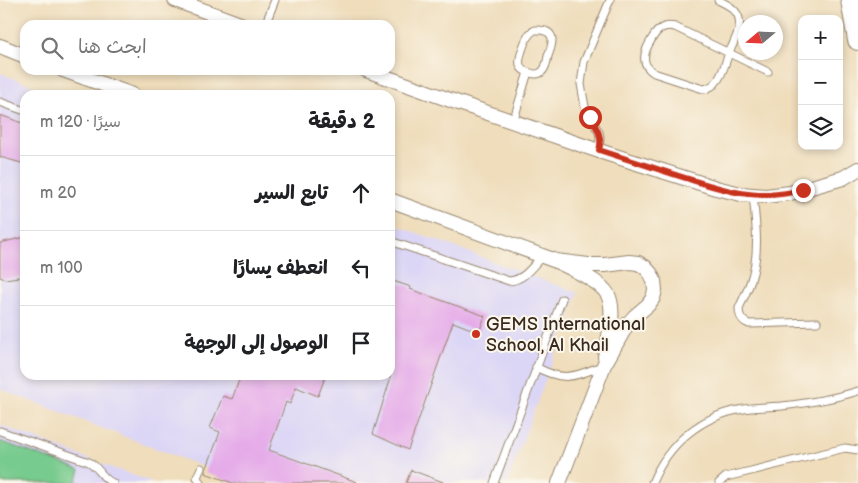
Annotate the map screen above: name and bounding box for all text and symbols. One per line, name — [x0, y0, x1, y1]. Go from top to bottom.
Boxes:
north arrow — [738, 15, 783, 60]
map controls — [798, 15, 843, 150]
button: + — [798, 15, 843, 60]
search box — [20, 20, 395, 75]
icon: search — [38, 34, 66, 62]
text: ابحث هنا — [78, 36, 147, 59]
button: − — [798, 60, 843, 105]
button: layers — [798, 105, 843, 150]
route start — [579, 106, 602, 129]
text: 2 دقيقة — [308, 109, 375, 134]
text: سيرًا · 120 m — [40, 113, 121, 132]
icon: ahead — [347, 179, 375, 207]
route end — [792, 179, 815, 202]
text: تابع السير — [255, 182, 328, 205]
text: 20 m — [40, 184, 76, 203]
icon: left — [347, 254, 375, 282]
text: انعطف يسارًا — [233, 257, 328, 280]
text: 100 m — [40, 259, 83, 278]
place label: GEMS International School, Al Khail — [486, 314, 645, 356]
marker: GEMS International School, Al Khail — [470, 328, 482, 340]
icon: arrive — [347, 329, 375, 357]
text: الوصول إلى الوجهة — [184, 332, 328, 355]

